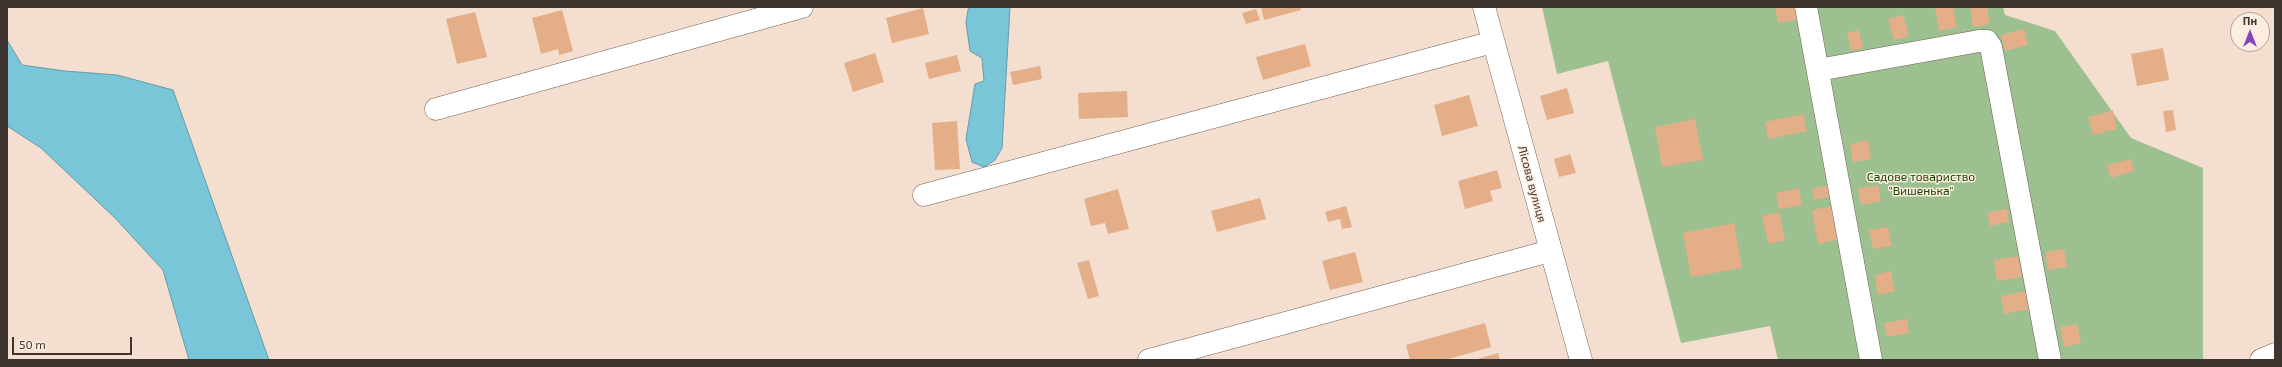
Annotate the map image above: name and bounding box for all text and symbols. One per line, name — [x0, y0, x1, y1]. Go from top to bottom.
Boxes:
north arrow — [2230, 12, 2270, 52]
text: Пн — [2243, 14, 2257, 27]
street label: Лісова вулиця — [1515, 144, 1549, 224]
park label: Садове товариство "Вишенька" — [1867, 170, 1975, 198]
scale bar — [14, 329, 134, 355]
text: 50 m — [19, 337, 46, 351]

